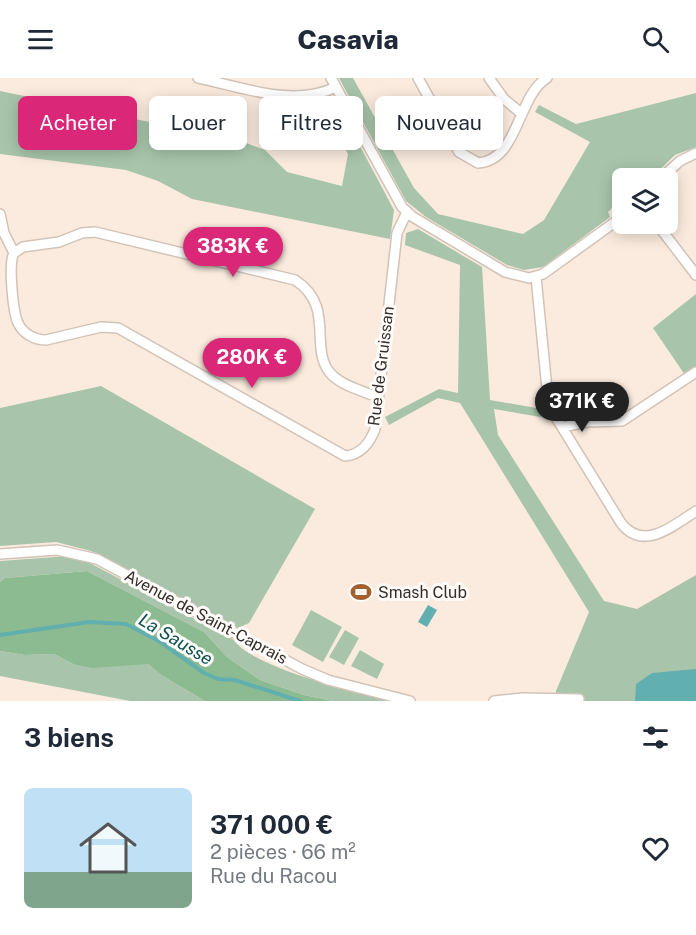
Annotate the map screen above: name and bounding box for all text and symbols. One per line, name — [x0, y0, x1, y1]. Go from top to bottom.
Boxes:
icon: menu — [24, 23, 57, 56]
text: Casavia — [297, 23, 399, 55]
icon: search — [639, 23, 672, 56]
chip: Acheter — [18, 96, 137, 150]
chip: Louer — [149, 96, 247, 150]
chip: Filtres — [259, 96, 363, 150]
chip: Nouveau — [375, 96, 503, 150]
map controls — [612, 168, 678, 234]
button: layers — [612, 168, 678, 234]
pin: 383K € — [184, 227, 282, 278]
text: 383K € — [197, 234, 269, 258]
street label: Rue de Gruissan — [364, 305, 398, 427]
pin: 280K € — [203, 338, 301, 389]
text: 280K € — [217, 345, 287, 369]
pin: 371K € — [533, 382, 631, 433]
text: 371K € — [549, 389, 615, 413]
street label: Avenue de Saint-Caprais — [121, 566, 291, 668]
sports icon: Smash Club — [349, 580, 373, 604]
place label: Smash Club — [378, 583, 467, 602]
water label: La Sausse — [135, 609, 217, 669]
icon: filters — [639, 721, 672, 754]
text: 3 biens — [24, 722, 114, 753]
text: 371 000 € — [210, 809, 333, 840]
icon: home — [72, 812, 144, 884]
icon: heart — [639, 832, 672, 865]
text: 2 pièces · 66 m² — [210, 840, 356, 864]
text: Rue du Racou — [210, 864, 337, 888]

